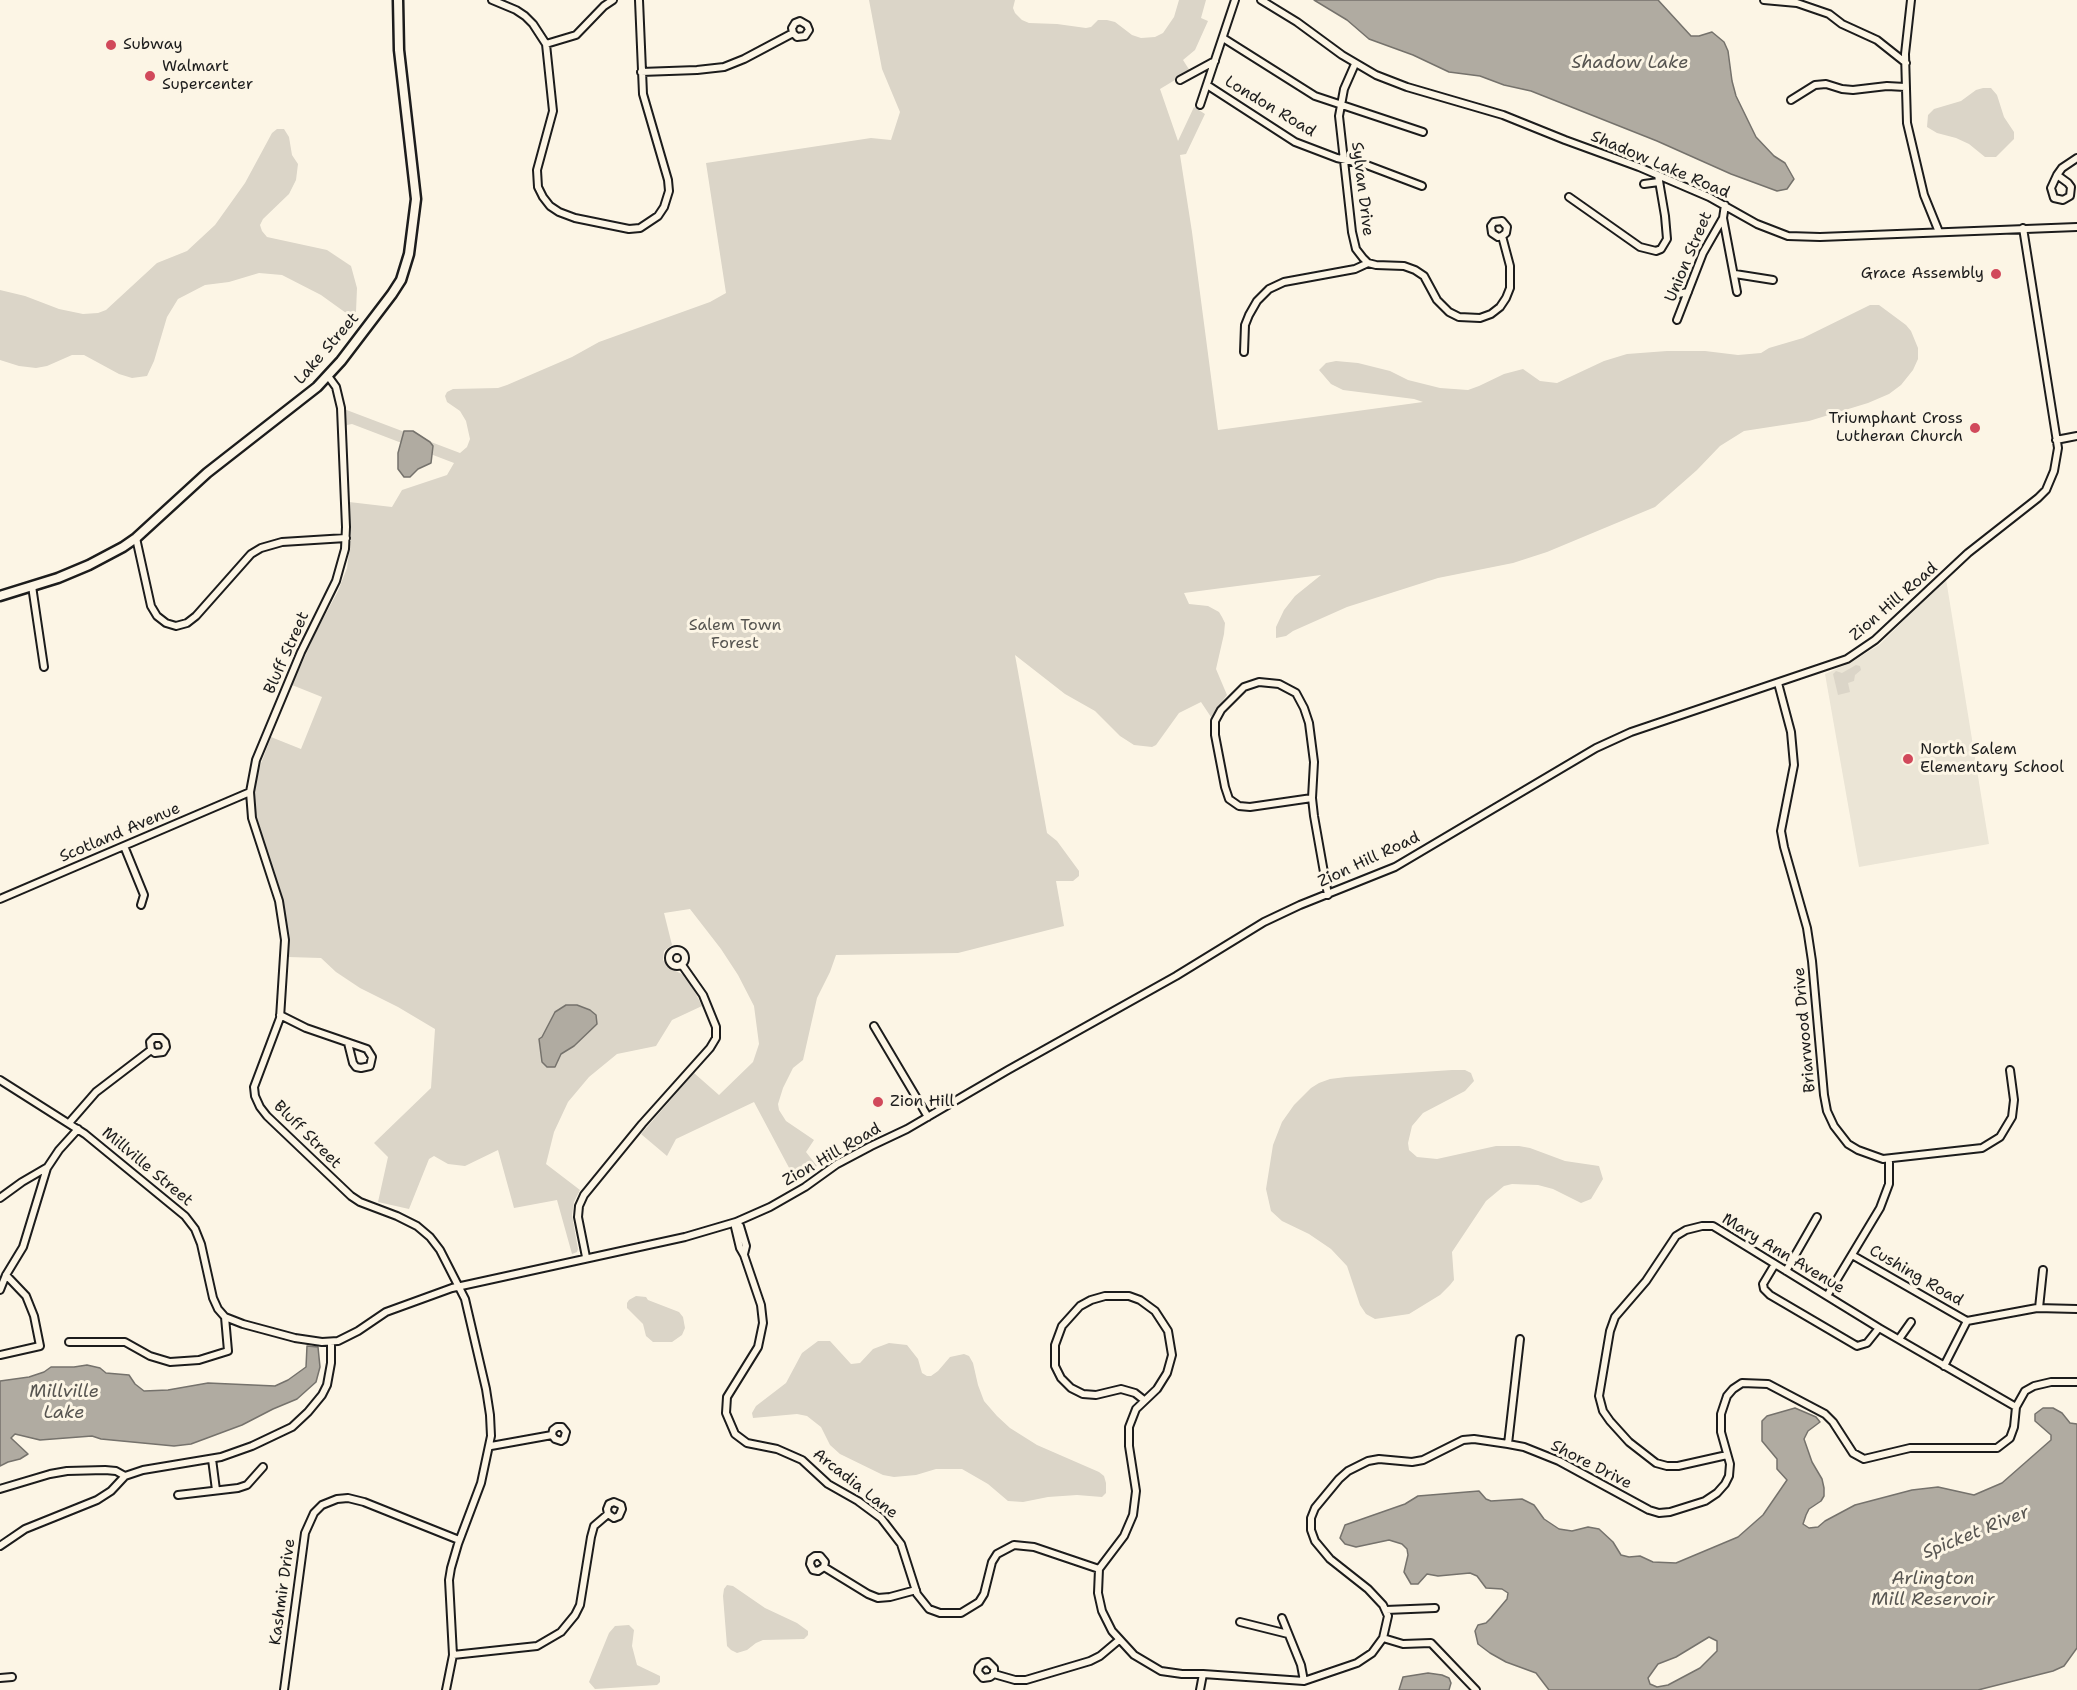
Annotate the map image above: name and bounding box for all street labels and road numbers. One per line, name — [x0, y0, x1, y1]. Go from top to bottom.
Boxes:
street label: London Road — [1221, 72, 1319, 142]
street label: Shadow Lake Road — [1588, 127, 1732, 203]
street label: Sylvan Drive — [1347, 141, 1377, 237]
street label: Union Street — [1661, 209, 1717, 305]
street label: Lake Street — [291, 309, 363, 389]
street label: Zion Hill Road — [1846, 559, 1942, 645]
street label: Bluff Street — [260, 609, 314, 697]
street label: Scotland Avenue — [57, 799, 183, 867]
street label: Zion Hill Road — [1315, 828, 1423, 892]
street label: Briarwood Drive — [1790, 967, 1820, 1093]
street label: Bluff Street — [269, 1097, 345, 1173]
street label: Zion Hill Road — [780, 1119, 884, 1191]
street label: Millville Street — [98, 1123, 196, 1211]
street label: Mary Ann Avenue — [1718, 1210, 1848, 1298]
street label: Cushing Road — [1866, 1241, 1966, 1311]
street label: Shore Drive — [1547, 1436, 1635, 1494]
street label: Arcadia Lane — [809, 1445, 901, 1523]
street label: Kashmir Drive — [266, 1537, 300, 1647]

